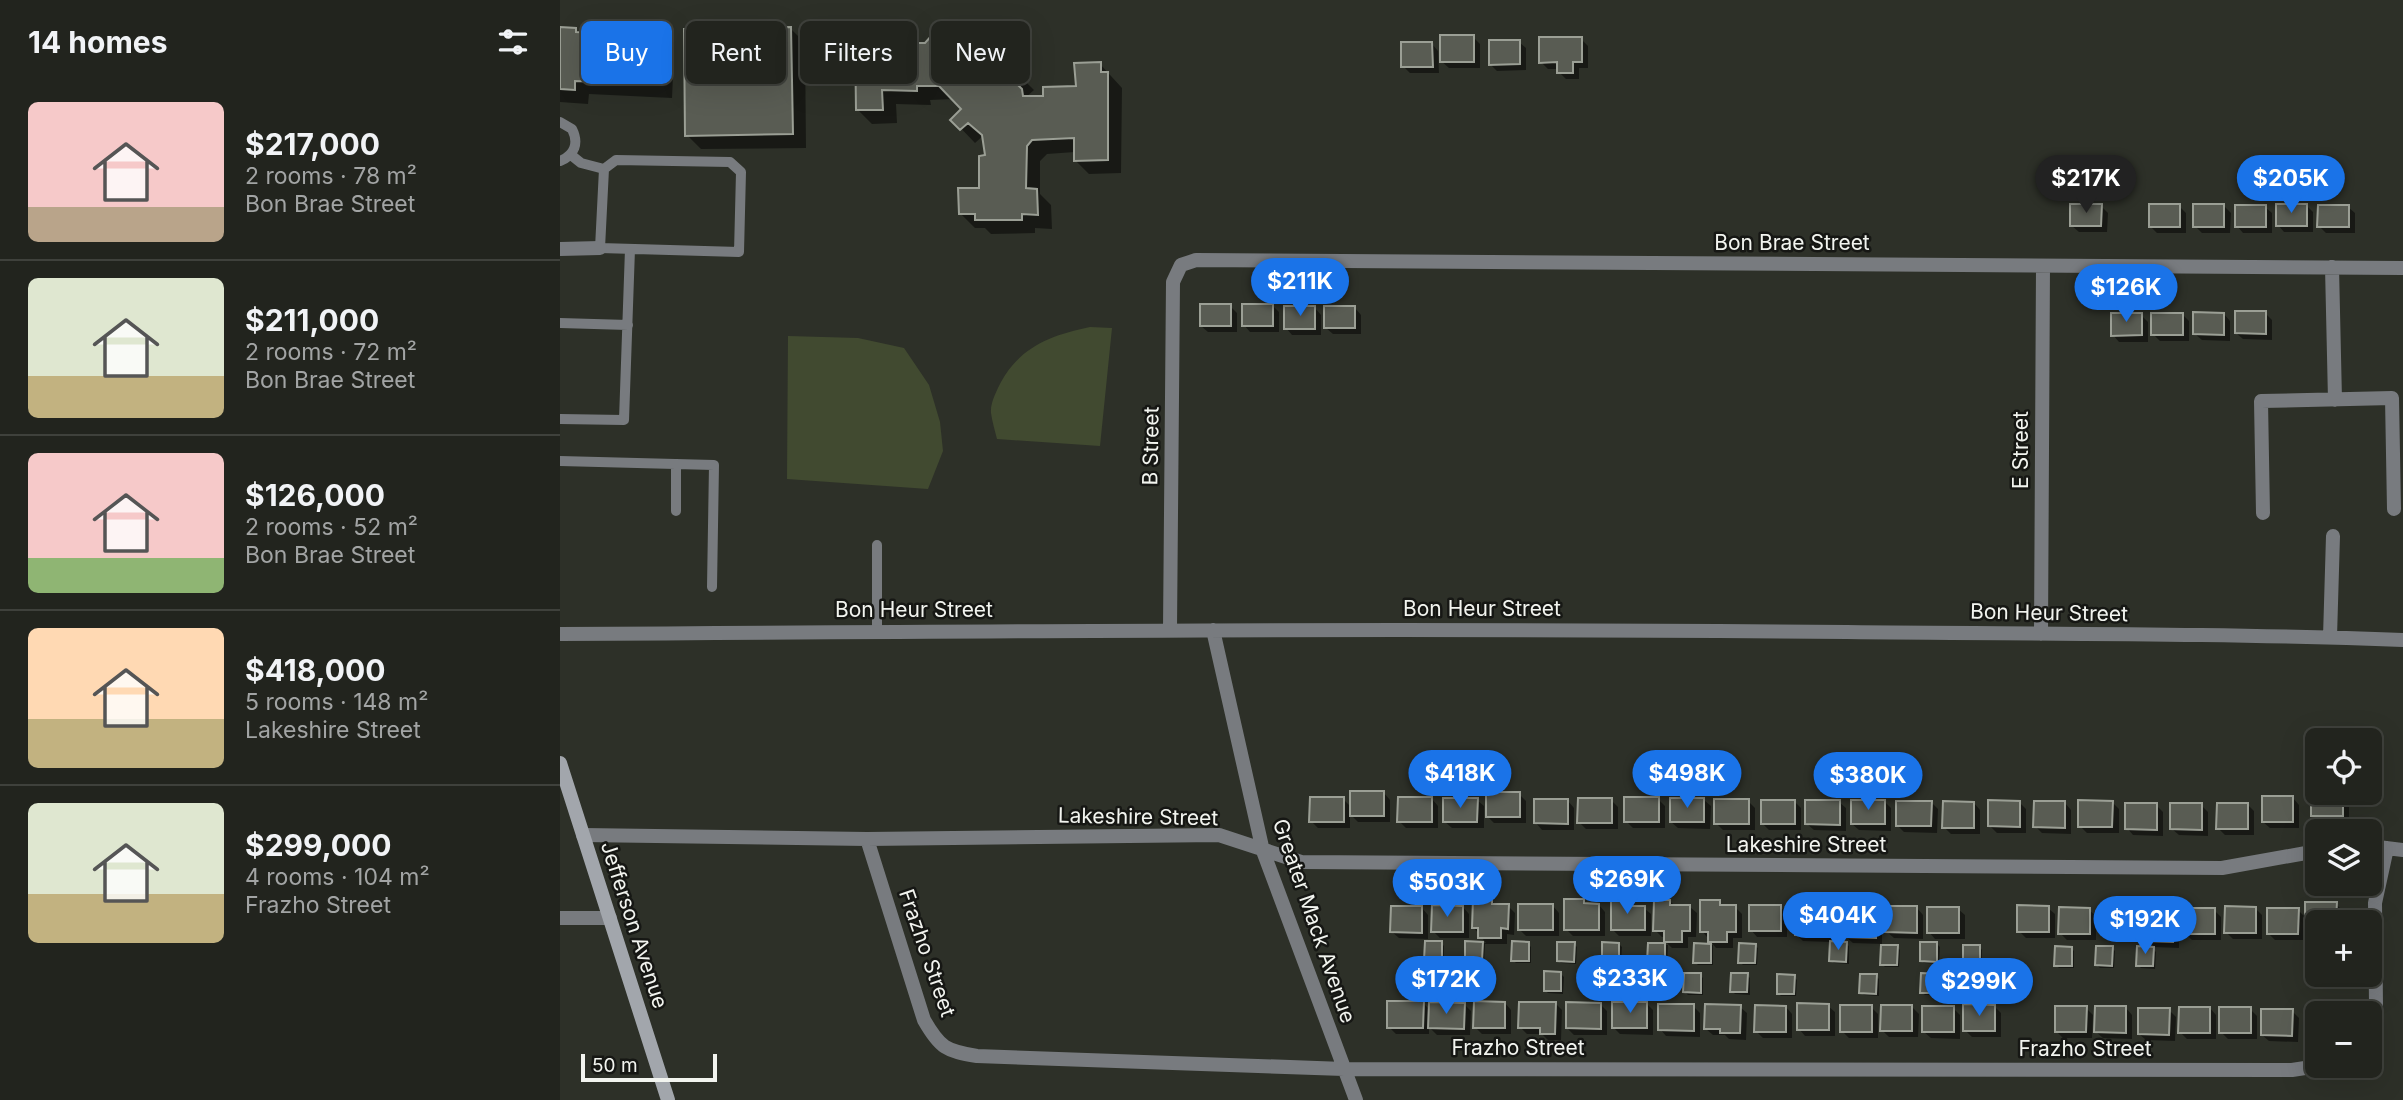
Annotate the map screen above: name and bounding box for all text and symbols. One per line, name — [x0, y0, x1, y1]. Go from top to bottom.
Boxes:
chip: Buy — [581, 21, 672, 84]
chip: Rent — [686, 21, 786, 84]
chip: Filters — [800, 21, 917, 84]
chip: New — [931, 21, 1030, 84]
icon: filters — [494, 23, 532, 61]
text: 14 homes — [28, 24, 167, 60]
text: $217,000 — [245, 126, 380, 162]
icon: home — [84, 130, 168, 214]
pin: $217K — [2037, 156, 2135, 215]
pin: $205K — [2242, 156, 2340, 215]
text: 2 rooms · 78 m² — [245, 162, 417, 190]
text: $217K — [2051, 164, 2121, 192]
text: $205K — [2253, 164, 2329, 192]
text: Bon Brae Street — [245, 190, 415, 218]
street label: Bon Brae Street — [1714, 230, 1870, 255]
pin: $211K — [1251, 258, 1349, 318]
pin: $126K — [2077, 264, 2175, 324]
text: $211K — [1267, 267, 1333, 295]
text: $126K — [2091, 273, 2161, 301]
text: $211,000 — [245, 302, 379, 338]
icon: home — [84, 306, 168, 390]
text: 2 rooms · 72 m² — [245, 338, 417, 366]
text: Bon Brae Street — [245, 366, 415, 394]
street label: B Street — [1137, 406, 1164, 486]
street label: E Street — [2008, 411, 2033, 489]
text: $126,000 — [245, 477, 385, 513]
icon: home — [84, 481, 168, 565]
text: 2 rooms · 52 m² — [245, 513, 418, 541]
text: Bon Brae Street — [245, 541, 415, 569]
street label: Bon Heur Street — [1403, 596, 1561, 621]
street label: Bon Heur Street — [835, 597, 993, 622]
street label: Bon Heur Street — [1970, 599, 2128, 626]
text: $418,000 — [245, 652, 385, 688]
icon: home — [84, 656, 168, 740]
text: 5 rooms · 148 m² — [245, 688, 428, 716]
text: Lakeshire Street — [245, 716, 421, 744]
map controls — [2305, 728, 2382, 1078]
button: locate — [2305, 728, 2382, 805]
pin: $418K — [1411, 750, 1509, 810]
pin: $498K — [1638, 750, 1736, 810]
pin: $380K — [1819, 752, 1917, 812]
text: $418K — [1424, 759, 1496, 787]
text: $498K — [1648, 759, 1726, 787]
text: $380K — [1830, 761, 1906, 789]
street label: Lakeshire Street — [1058, 803, 1219, 830]
street label: Greater Mack Avenue — [1268, 816, 1361, 1026]
button: layers — [2305, 819, 2382, 896]
text: $299,000 — [245, 827, 391, 863]
icon: home — [84, 831, 168, 915]
street label: Lakeshire Street — [1726, 832, 1886, 857]
street label: Jefferson Avenue — [596, 838, 673, 1012]
pin: $269K — [1578, 856, 1676, 916]
pin: $503K — [1398, 860, 1496, 919]
text: 4 rooms · 104 m² — [245, 863, 430, 891]
text: $269K — [1589, 865, 1665, 893]
text: $503K — [1409, 868, 1485, 896]
street label: Frazho Street — [894, 886, 961, 1020]
text: Frazho Street — [245, 891, 391, 919]
pin: $404K — [1789, 892, 1887, 952]
pin: $192K — [2096, 897, 2194, 956]
text: $404K — [1799, 901, 1877, 929]
text: $192K — [2110, 905, 2180, 933]
button: + — [2305, 910, 2382, 987]
pin: $172K — [1397, 956, 1495, 1016]
pin: $233K — [1581, 956, 1679, 1015]
pin: $299K — [1930, 958, 2028, 1018]
text: $233K — [1592, 964, 1668, 992]
text: $172K — [1411, 965, 1481, 993]
text: $299K — [1941, 967, 2017, 995]
button: − — [2305, 1001, 2382, 1078]
street label: Frazho Street — [1451, 1035, 1585, 1060]
street label: Frazho Street — [2018, 1036, 2152, 1061]
scale bar — [581, 1051, 718, 1083]
text: 50 m — [592, 1054, 638, 1077]

